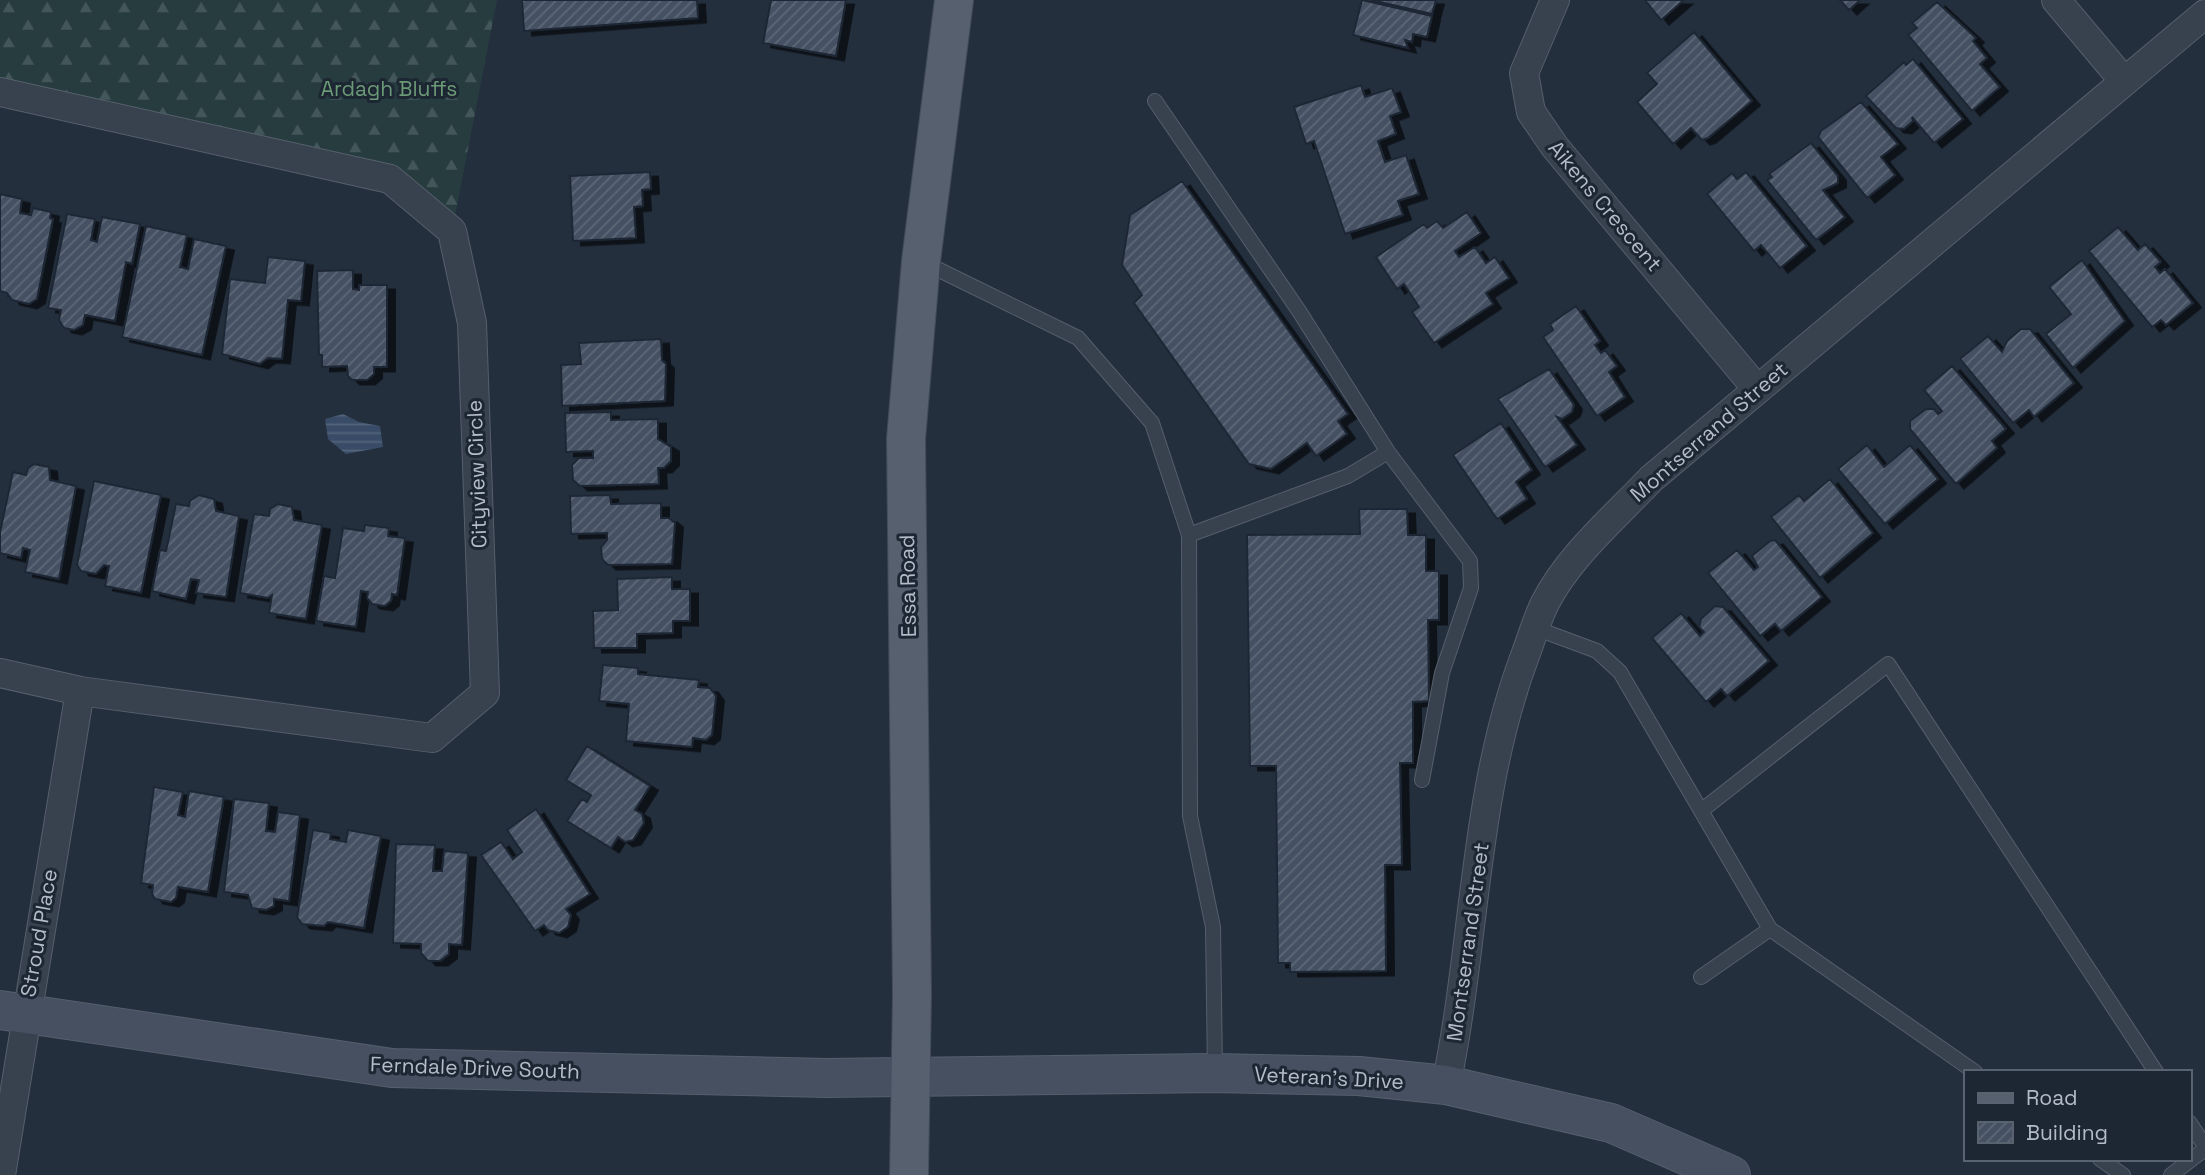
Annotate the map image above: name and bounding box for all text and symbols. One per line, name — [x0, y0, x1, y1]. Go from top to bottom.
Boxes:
park label: Ardagh Bluffs — [321, 75, 457, 102]
street label: Aikens Crescent — [1543, 135, 1668, 277]
street label: Montserrand Street — [1624, 356, 1793, 508]
street label: Cityview Circle — [460, 399, 493, 549]
street label: Essa Road — [893, 534, 922, 638]
street label: Montserrand Street — [1440, 841, 1495, 1043]
street label: Stroud Place — [14, 867, 63, 999]
street label: Ferndale Drive South — [370, 1050, 580, 1085]
street label: Veteran's Drive — [1254, 1060, 1405, 1095]
legend — [1964, 1070, 2191, 1161]
text: Road — [2026, 1084, 2078, 1111]
text: Building — [2026, 1119, 2108, 1146]

